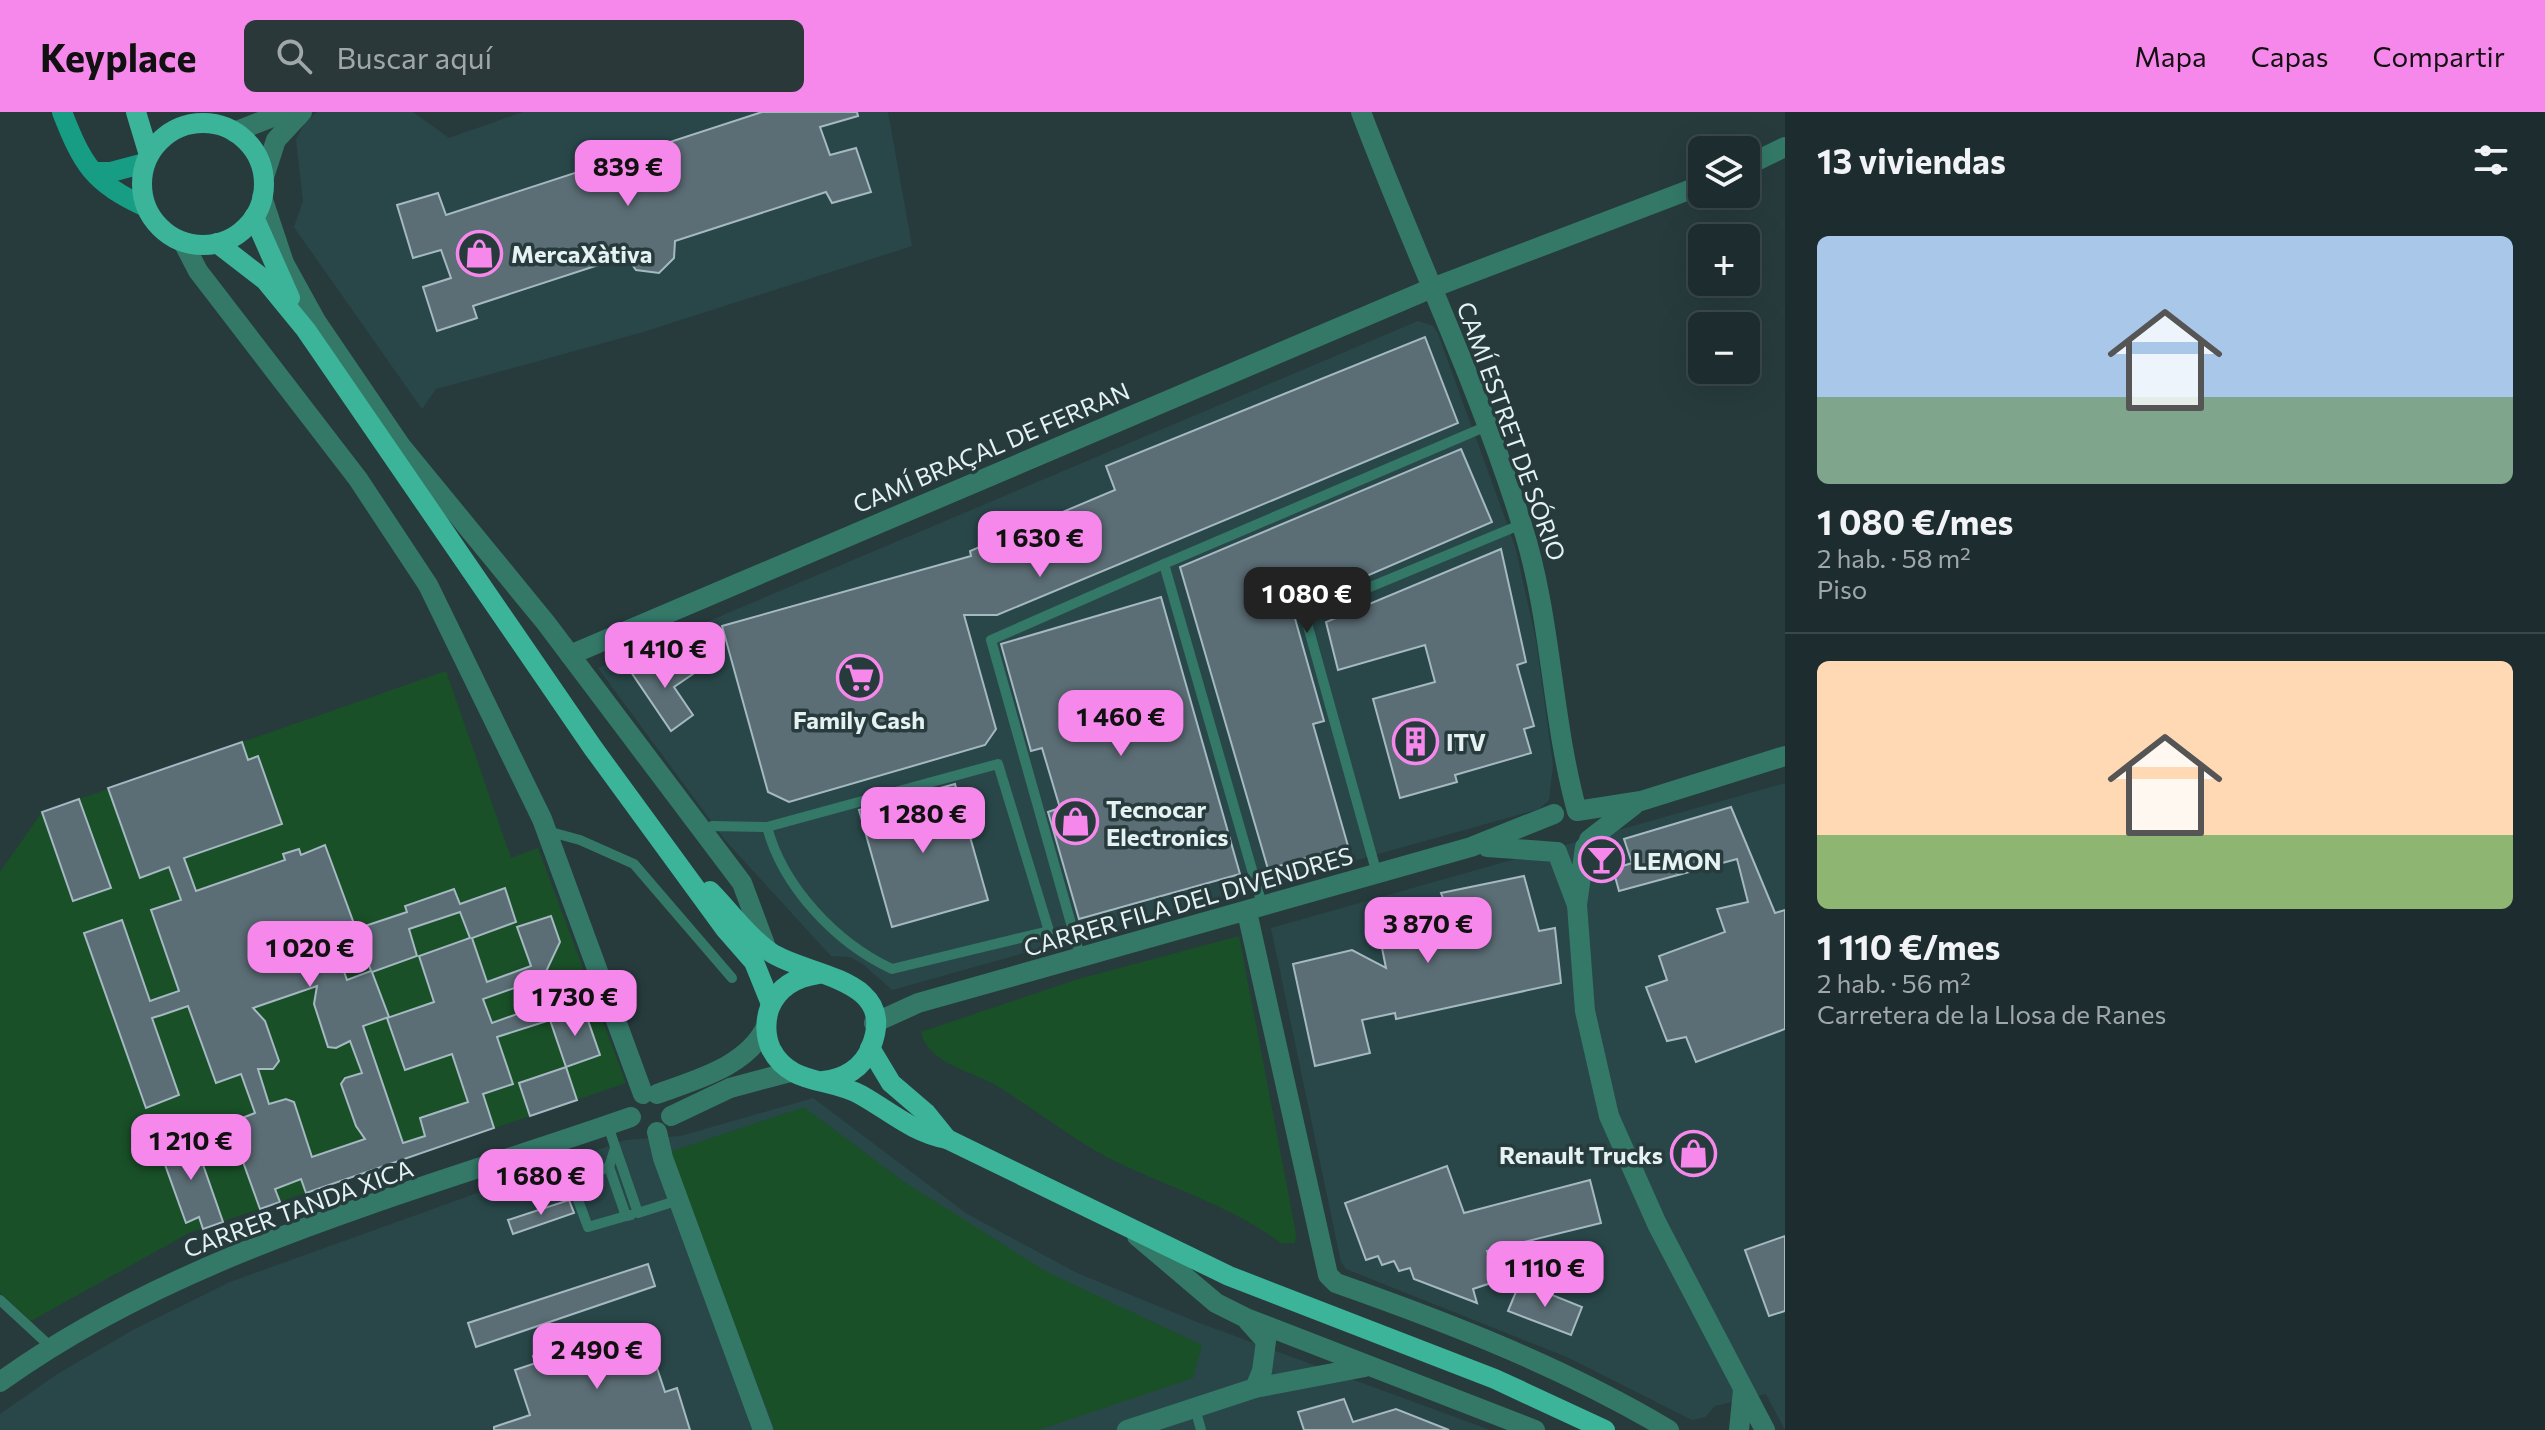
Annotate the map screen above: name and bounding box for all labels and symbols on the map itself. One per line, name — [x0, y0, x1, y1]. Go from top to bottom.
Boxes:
pin: 839 € — [572, 140, 684, 208]
shop icon: MercaXàtiva — [456, 229, 504, 277]
place label: MercaXàtiva — [511, 239, 652, 268]
street label: CAMÍ ESTRET DE SÓRIO — [1452, 297, 1572, 565]
street label: CAMÍ BRAÇAL DE FERRAN — [848, 376, 1134, 518]
pin: 1 630 € — [966, 511, 1114, 579]
pin: 1 080 € — [1233, 567, 1381, 635]
pin: 1 410 € — [591, 622, 739, 690]
supermarket icon: Family Cash — [835, 653, 883, 701]
pin: 1 460 € — [1047, 690, 1195, 758]
place label: Family Cash — [793, 705, 925, 734]
building icon: ITV — [1391, 717, 1439, 765]
place label: ITV — [1446, 727, 1486, 756]
pin: 1 280 € — [849, 787, 997, 855]
place label: Tecnocar Electronics — [1106, 794, 1229, 851]
shop icon: Tecnocar Electronics — [1051, 798, 1099, 846]
bar icon: LEMON — [1578, 836, 1626, 884]
street label: CARRER FILA DEL DIVENDRES — [1020, 840, 1356, 962]
place label: LEMON — [1633, 846, 1722, 875]
pin: 3 870 € — [1354, 897, 1502, 965]
pin: 1 020 € — [236, 921, 384, 989]
pin: 1 730 € — [501, 970, 649, 1038]
pin: 1 210 € — [117, 1114, 265, 1182]
shop icon: Renault Trucks — [1670, 1130, 1718, 1178]
place label: Renault Trucks — [1499, 1140, 1663, 1169]
pin: 1 680 € — [467, 1149, 615, 1217]
street label: CARRER TANDA XICA — [179, 1153, 417, 1263]
pin: 1 110 € — [1471, 1241, 1619, 1309]
pin: 2 490 € — [523, 1323, 671, 1391]

